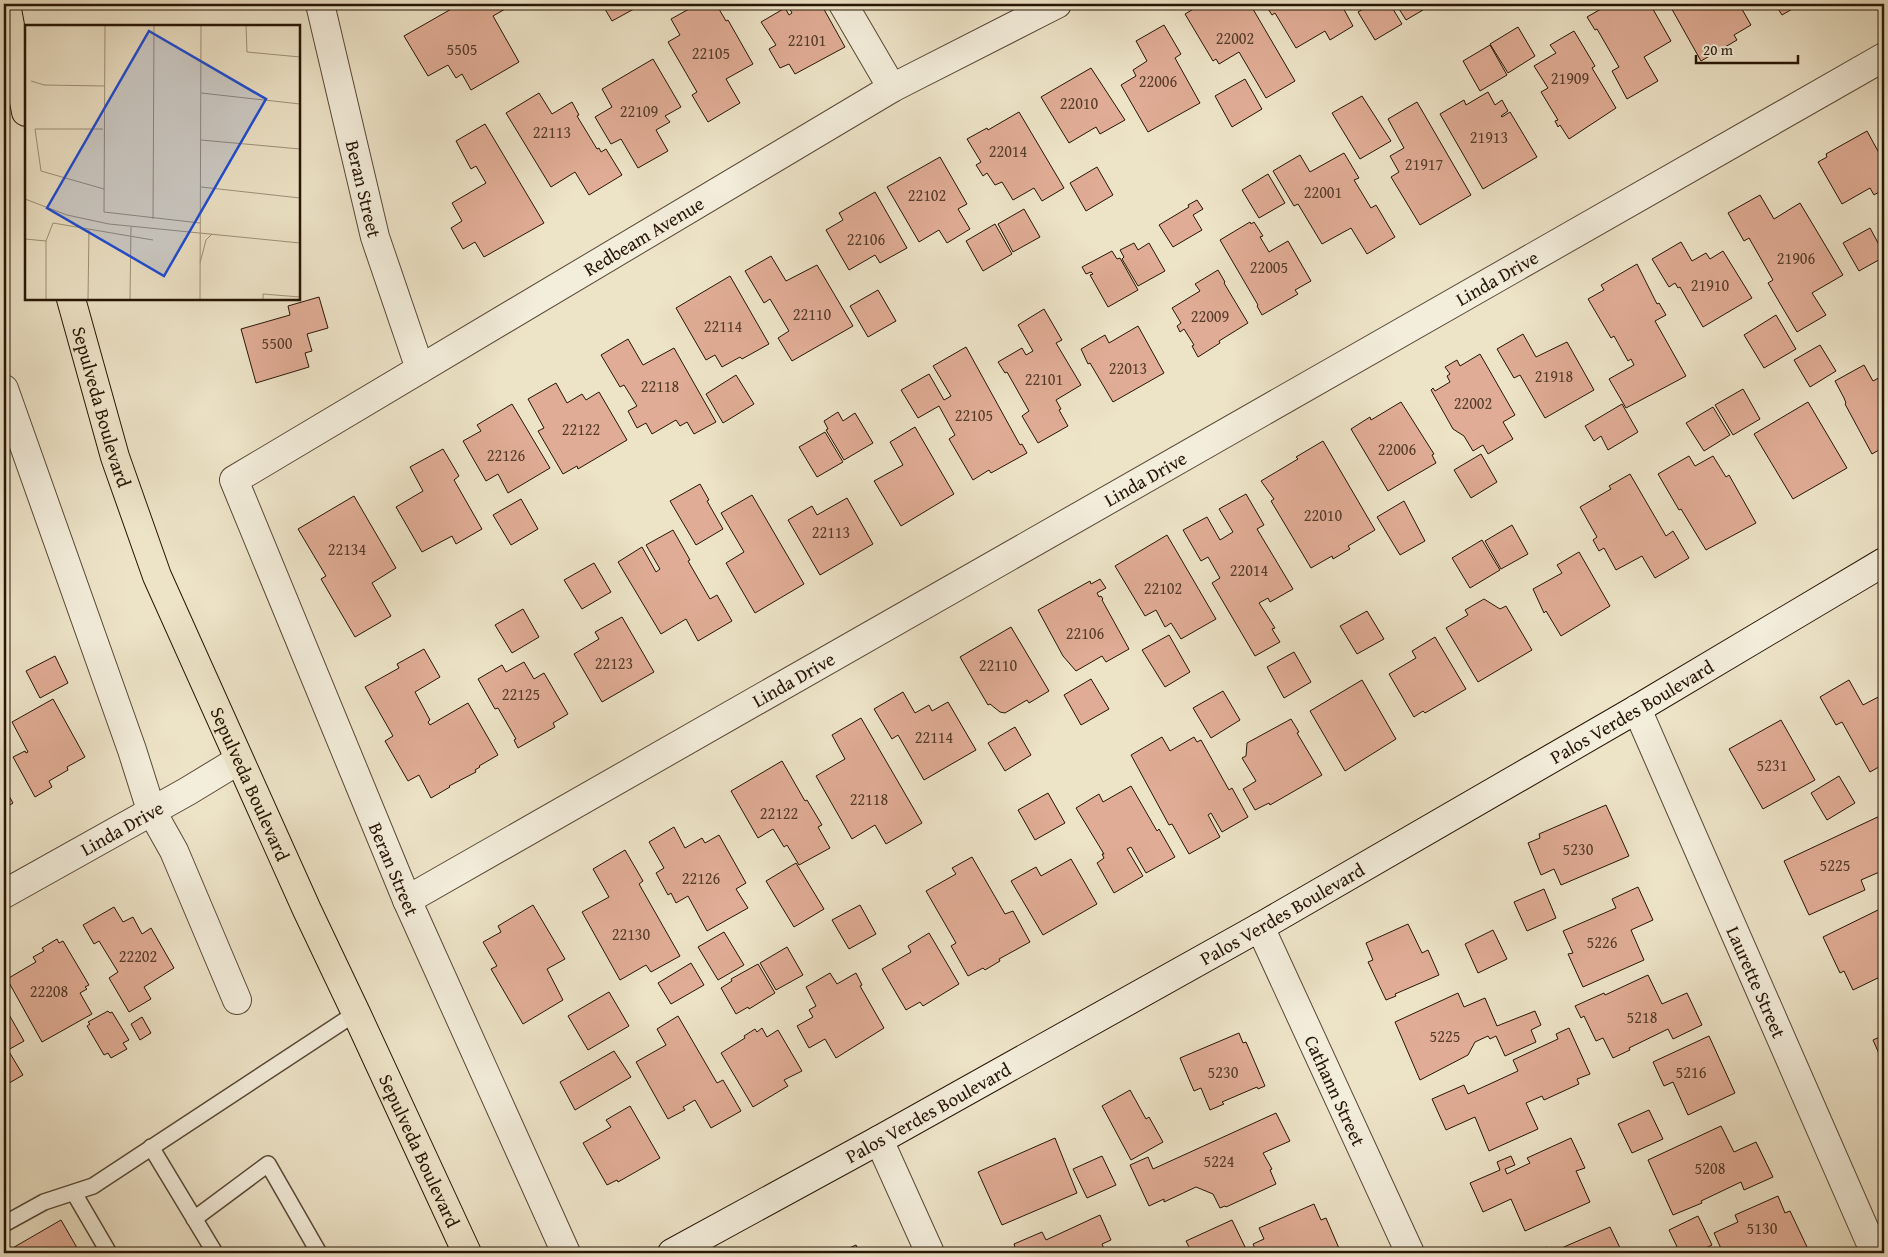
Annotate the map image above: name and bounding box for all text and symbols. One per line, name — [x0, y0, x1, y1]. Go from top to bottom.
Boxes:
inset map — [25, 25, 300, 300]
house number: 22002 — [1216, 26, 1254, 50]
house number: 22101 — [788, 28, 826, 52]
scale bar — [1696, 32, 1798, 64]
house number: 5505 — [447, 37, 477, 61]
text: 20 m — [1703, 39, 1734, 60]
house number: 22105 — [692, 41, 730, 65]
house number: 21909 — [1551, 66, 1590, 90]
house number: 22006 — [1139, 69, 1178, 93]
house number: 22010 — [1060, 91, 1099, 115]
house number: 22109 — [620, 99, 659, 123]
house number: 22113 — [533, 120, 571, 144]
house number: 21913 — [1470, 125, 1508, 149]
street label: Beran Street — [339, 137, 389, 241]
house number: 22014 — [989, 139, 1028, 163]
house number: 21917 — [1405, 152, 1444, 176]
house number: 22001 — [1304, 180, 1342, 204]
house number: 22102 — [908, 183, 946, 207]
street label: Redbeam Avenue — [578, 189, 709, 283]
house number: 22106 — [847, 227, 886, 251]
street label: Linda Drive — [1450, 243, 1544, 313]
house number: 21906 — [1777, 246, 1816, 270]
house number: 22005 — [1250, 255, 1288, 279]
house number: 21910 — [1691, 273, 1730, 297]
house number: 22110 — [793, 302, 832, 326]
house number: 22009 — [1191, 304, 1230, 328]
house number: 22114 — [704, 314, 743, 338]
street label: Sepulveda Boulevard — [65, 323, 139, 492]
house number: 5500 — [262, 331, 293, 355]
house number: 22013 — [1109, 356, 1147, 380]
house number: 21918 — [1535, 364, 1574, 388]
house number: 22101 — [1025, 367, 1063, 391]
house number: 22118 — [641, 374, 680, 398]
house number: 22002 — [1454, 391, 1492, 415]
house number: 22105 — [955, 403, 993, 427]
house number: 22122 — [562, 417, 600, 441]
house number: 22006 — [1378, 437, 1417, 461]
house number: 22126 — [487, 443, 526, 467]
street label: Linda Drive — [1099, 444, 1192, 513]
house number: 22010 — [1304, 503, 1343, 527]
house number: 22113 — [812, 520, 850, 544]
house number: 22134 — [328, 537, 367, 561]
house number: 22014 — [1230, 558, 1269, 582]
house number: 22102 — [1144, 576, 1182, 600]
house number: 22106 — [1066, 621, 1105, 645]
street label: Linda Drive — [747, 645, 840, 714]
house number: 22123 — [595, 651, 633, 675]
street label: Palos Verdes Boulevard — [1545, 652, 1720, 770]
house number: 22110 — [979, 653, 1018, 677]
house number: 22125 — [502, 682, 540, 706]
street label: Sepulveda Boulevard — [203, 702, 298, 866]
house number: 22114 — [915, 725, 954, 749]
house number: 5231 — [1757, 753, 1787, 777]
house number: 22118 — [850, 787, 889, 811]
street label: Linda Drive — [75, 794, 169, 863]
house number: 22122 — [760, 801, 798, 825]
street label: Beran Street — [362, 818, 426, 920]
house number: 5230 — [1563, 837, 1594, 861]
house number: 5225 — [1820, 853, 1850, 877]
street label: Palos Verdes Boulevard — [1195, 855, 1370, 972]
house number: 22126 — [682, 866, 721, 890]
house number: 22130 — [612, 922, 651, 946]
street label: Laurette Street — [1720, 922, 1793, 1043]
house number: 5226 — [1587, 930, 1618, 954]
house number: 22202 — [119, 944, 157, 968]
house number: 22208 — [30, 979, 69, 1003]
house number: 5218 — [1627, 1005, 1658, 1029]
house number: 5225 — [1430, 1024, 1460, 1048]
street label: Cathann Street — [1298, 1030, 1373, 1151]
street label: Palos Verdes Boulevard — [840, 1055, 1017, 1170]
house number: 5230 — [1208, 1060, 1239, 1084]
house number: 5216 — [1676, 1060, 1707, 1084]
street label: Sepulveda Boulevard — [372, 1069, 468, 1233]
house number: 5224 — [1204, 1149, 1235, 1173]
house number: 5208 — [1695, 1156, 1726, 1180]
house number: 5130 — [1747, 1216, 1778, 1240]

